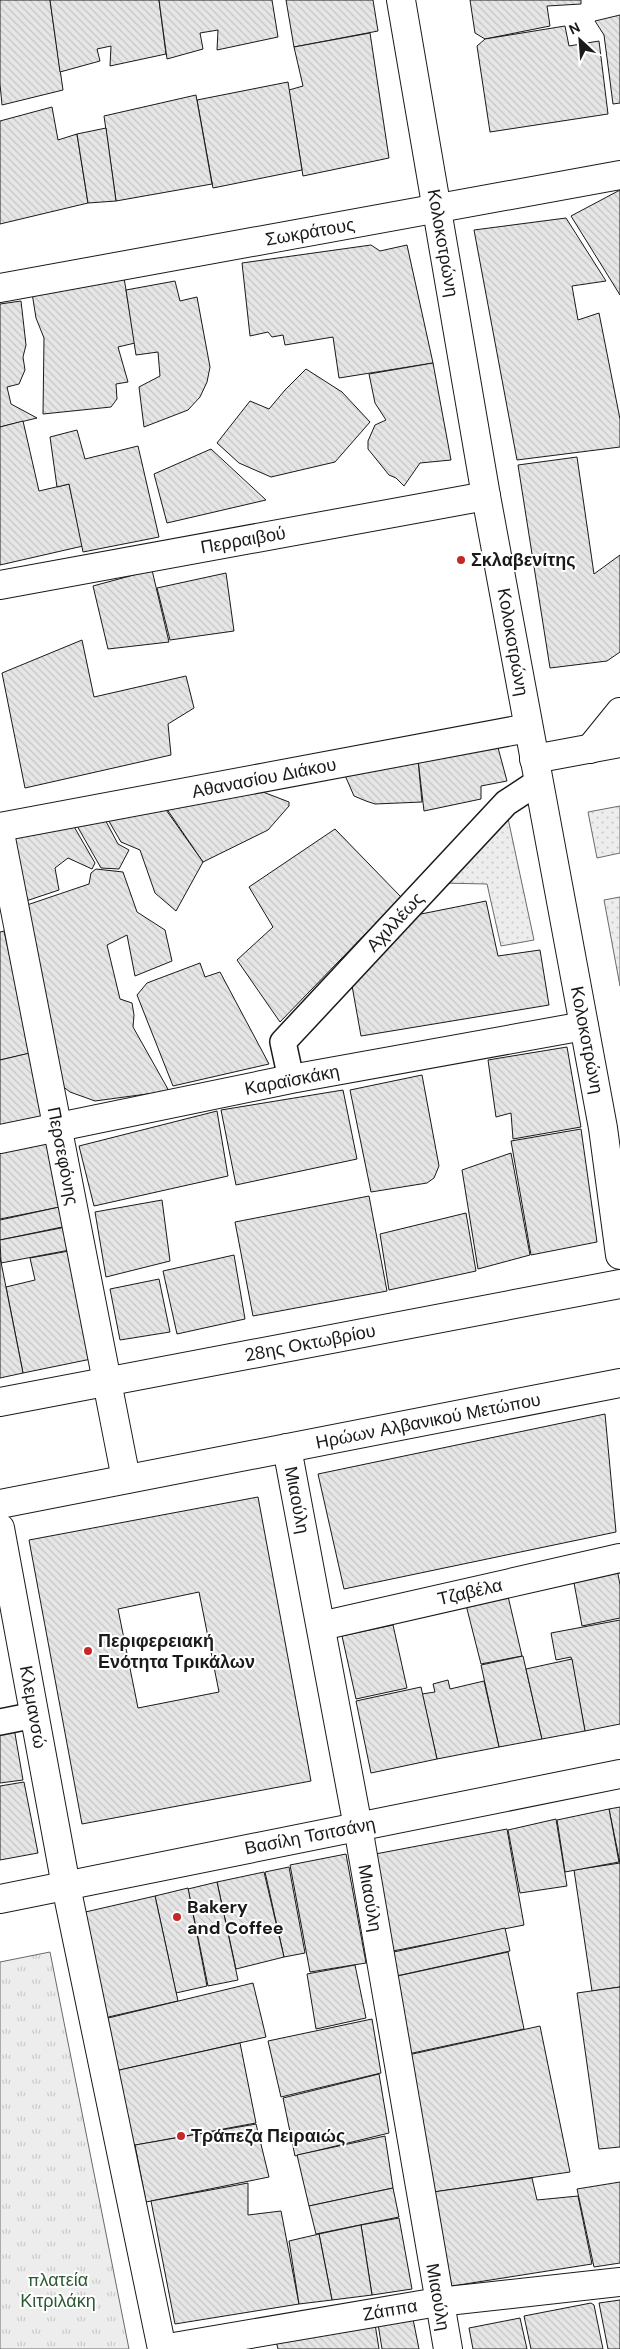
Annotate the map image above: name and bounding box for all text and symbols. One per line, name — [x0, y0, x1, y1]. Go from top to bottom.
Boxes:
north arrow — [555, 15, 605, 65]
text: N — [566, 18, 583, 39]
street label: Κολοκοτρώνη — [422, 187, 464, 299]
street label: Σωκράτους — [263, 212, 357, 252]
street label: Περραιβού — [199, 521, 287, 559]
place label: Σκλαβενίτης — [471, 548, 576, 572]
marker: Σκλαβενίτης — [455, 554, 467, 566]
street label: Κολοκοτρώνη — [492, 586, 534, 698]
street label: Αθανασίου Διάκου — [190, 752, 338, 804]
street label: Αχιλλέως — [361, 887, 429, 957]
street label: Κολοκοτρώνη — [565, 984, 609, 1096]
street label: Καραϊσκάκη — [243, 1059, 341, 1101]
street label: Περσεφόνης — [42, 1105, 84, 1208]
street label: 28ης Οκτωβρίου — [243, 1319, 377, 1367]
street label: Ηρώων Αλβανικού Μετώπου — [313, 1387, 543, 1455]
street label: Μιαούλη — [279, 1464, 315, 1536]
street label: Τζαβέλα — [435, 1573, 505, 1611]
place label: Περιφερειακή Ενότητα Τρικάλων — [98, 1629, 255, 1674]
marker: Περιφερειακή Ενότητα Τρικάλων — [82, 1645, 94, 1657]
street label: Κλεμανσώ — [14, 1664, 52, 1750]
street label: Βασίλη Τσιτσάνη — [243, 1812, 377, 1860]
street label: Μιαούλη — [352, 1862, 388, 1934]
place label: Bakery and Coffee — [187, 1895, 284, 1940]
marker: Bakery and Coffee — [171, 1911, 183, 1923]
place label: Τράπεζα Πειραιώς — [191, 2124, 345, 2148]
marker: Τράπεζα Πειραιώς — [175, 2130, 187, 2142]
street label: Μιαούλη — [420, 2261, 456, 2333]
park label: πλατεία Κιτριλάκη — [20, 2268, 96, 2313]
street label: Ζάππα — [361, 2293, 419, 2327]

